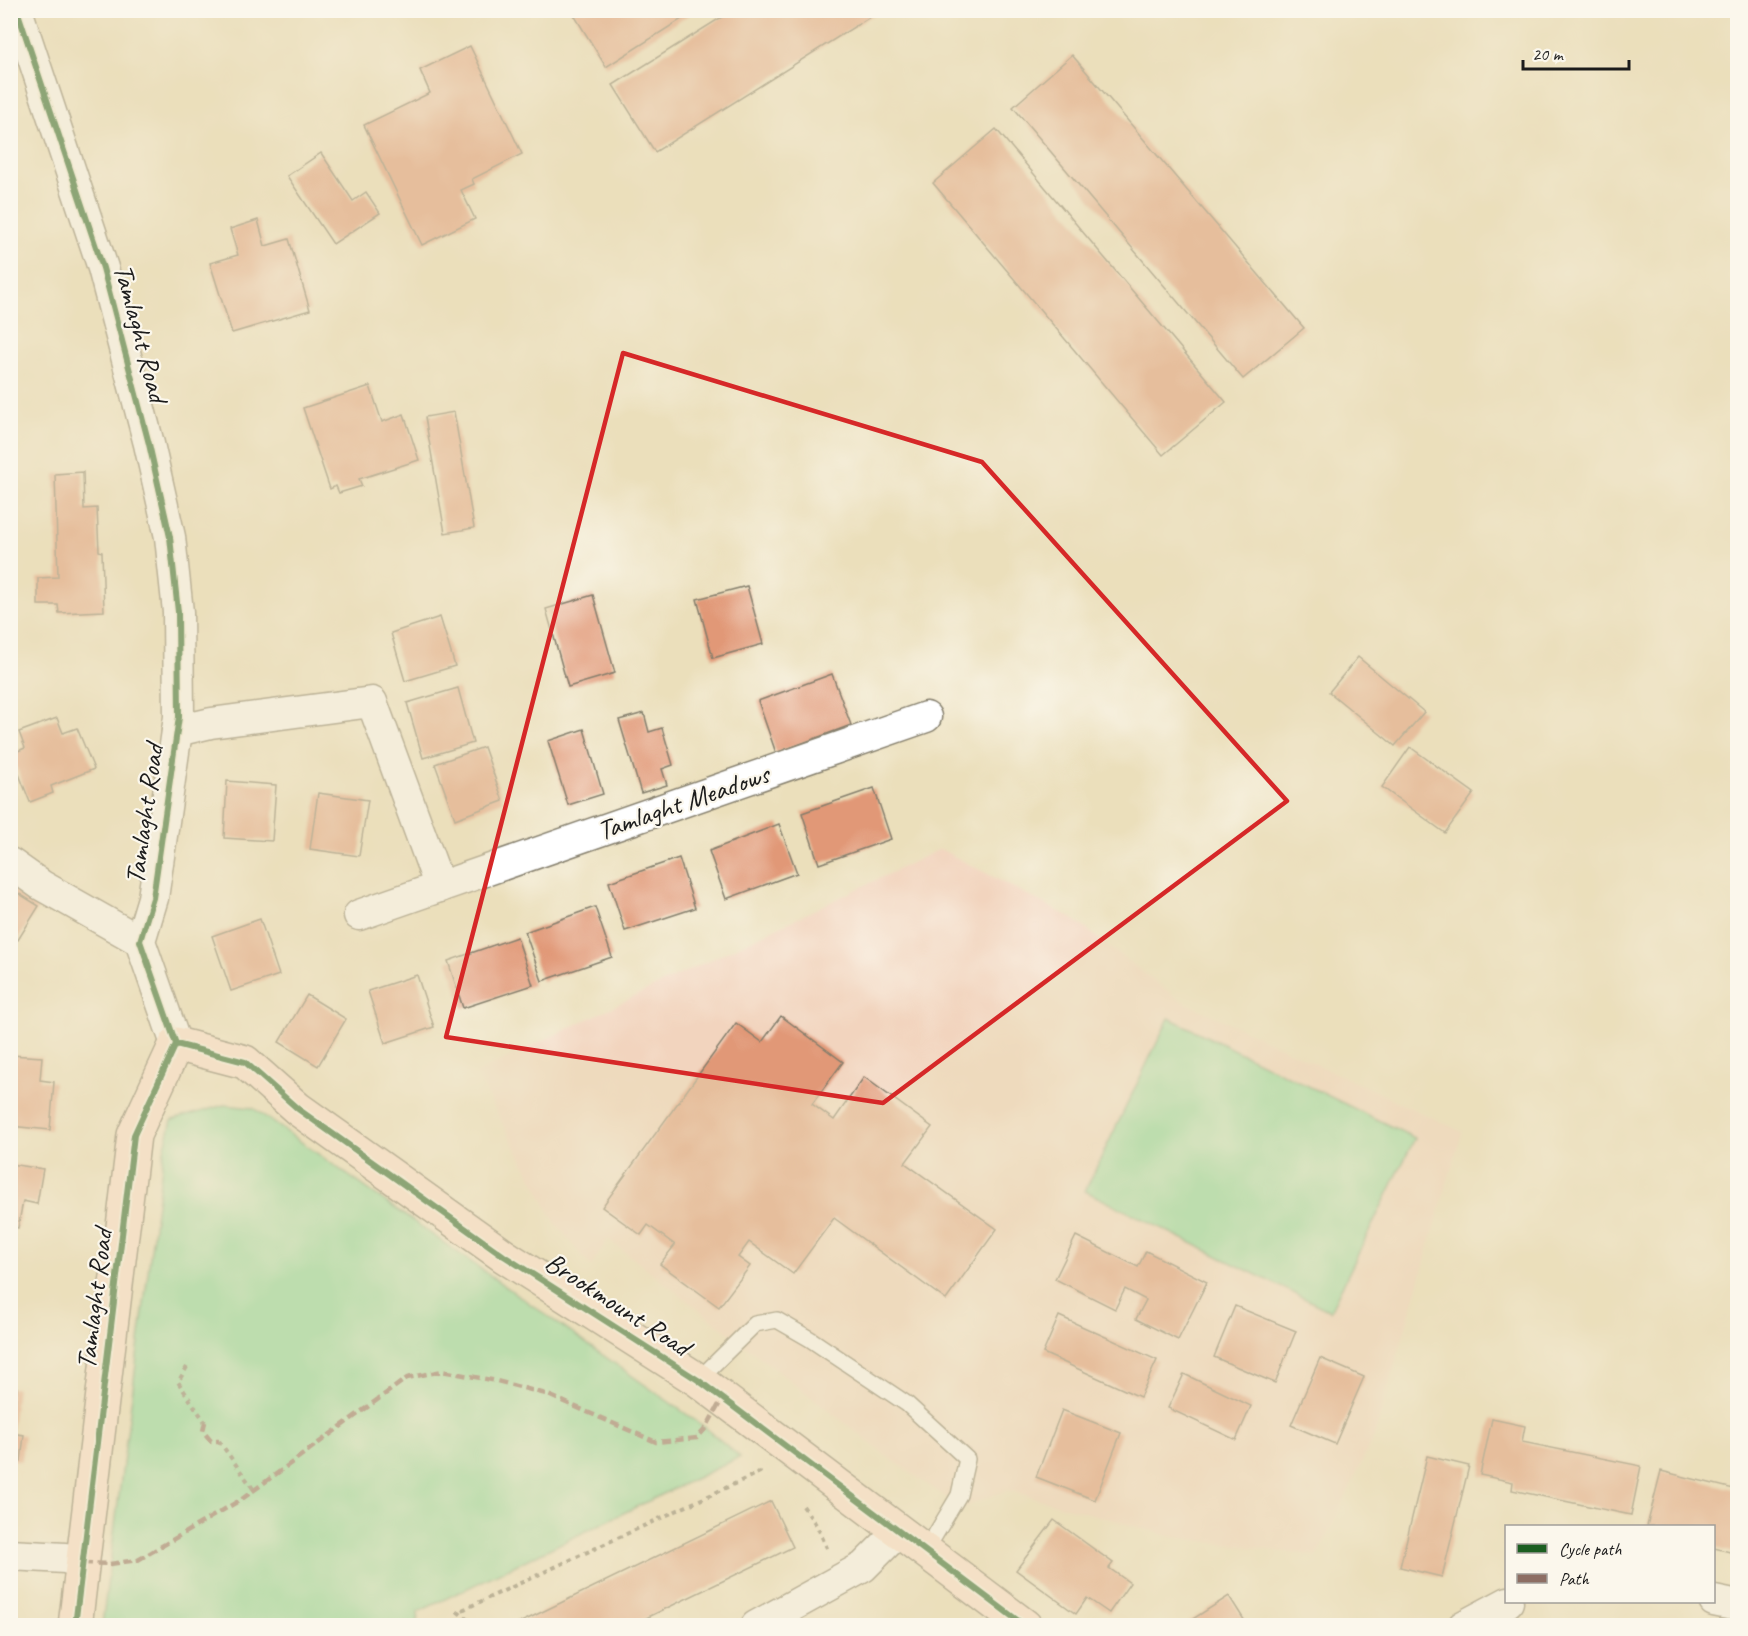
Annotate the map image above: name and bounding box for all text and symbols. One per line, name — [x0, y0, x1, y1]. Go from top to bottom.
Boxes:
scale bar — [1523, 33, 1630, 71]
text: 20 m — [1532, 43, 1565, 65]
street label: Tamlaght Road — [106, 260, 177, 409]
street label: Tamlaght Road — [117, 738, 172, 886]
street label: Tamlaght Meadows — [592, 755, 776, 848]
street label: Tamlaght Road — [68, 1223, 120, 1371]
street label: Brookmount Road — [539, 1244, 701, 1366]
legend — [1505, 1525, 1715, 1603]
text: Cycle path — [1559, 1538, 1622, 1560]
text: Path — [1559, 1568, 1589, 1590]

